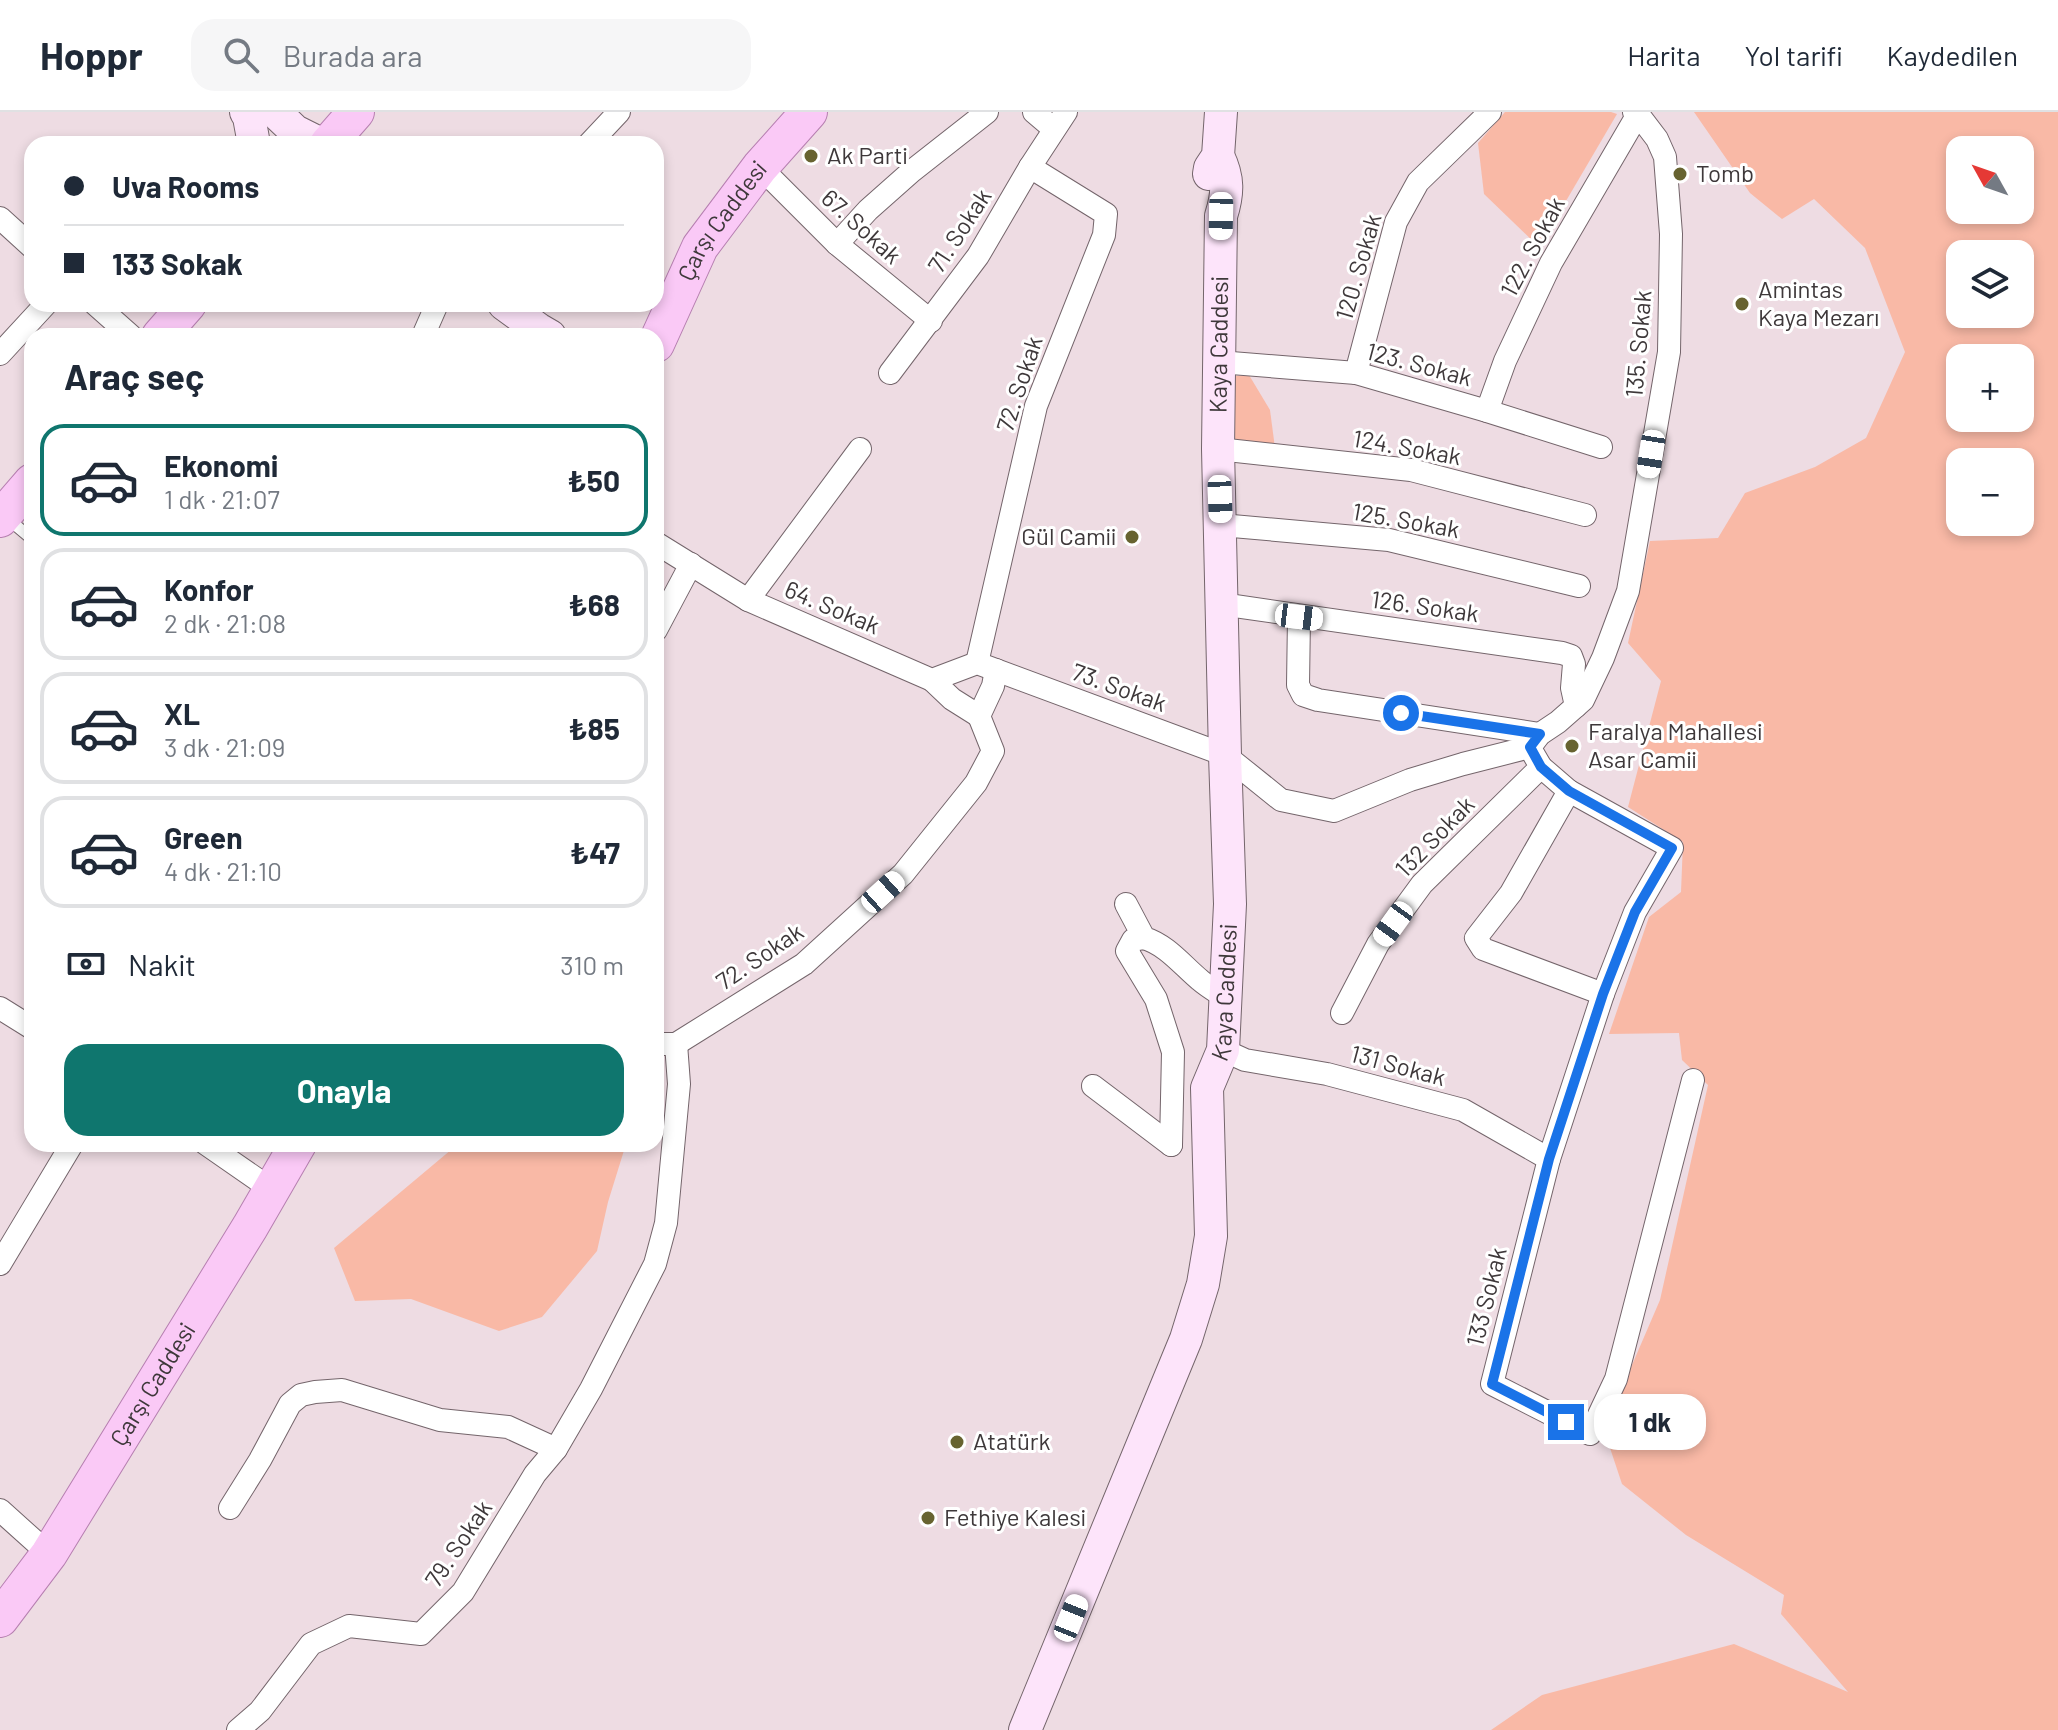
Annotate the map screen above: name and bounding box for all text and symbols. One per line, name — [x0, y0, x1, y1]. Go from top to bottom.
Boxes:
search box — [191, 19, 751, 91]
text: Hoppr — [40, 32, 143, 78]
icon: search — [219, 33, 263, 77]
text: Burada ara — [283, 37, 423, 73]
text: Harita — [1627, 38, 1700, 72]
text: Yol tarifi — [1744, 38, 1842, 72]
text: Kaydedilen — [1886, 38, 2018, 72]
north arrow — [1946, 136, 2034, 224]
map controls — [1946, 136, 2034, 536]
place label: Ak Parti — [827, 140, 908, 169]
marker: Ak Parti — [802, 147, 820, 165]
street label: Çarşı Caddesi — [671, 154, 772, 285]
place label: Tomb — [1696, 158, 1754, 187]
marker: Tomb — [1671, 165, 1689, 183]
text: Uva Rooms — [112, 168, 259, 204]
street label: 67. Sokak — [816, 183, 908, 269]
street label: 71. Sokak — [921, 183, 997, 278]
street label: 122. Sokak — [1493, 191, 1570, 301]
car — [1209, 192, 1233, 240]
street label: 120. Sokak — [1329, 210, 1387, 323]
button: layers — [1946, 240, 2034, 328]
text: 133 Sokak — [112, 245, 243, 281]
place label: Amintas Kaya Mezarı — [1758, 274, 1879, 331]
street label: Kaya Caddesi — [1202, 276, 1233, 413]
street label: 135. Sokak — [1618, 289, 1657, 399]
marker: Amintas Kaya Mezarı — [1733, 295, 1751, 313]
street label: 72. Sokak — [990, 332, 1048, 435]
street label: 123. Sokak — [1363, 336, 1475, 392]
button: + — [1946, 344, 2034, 432]
text: Araç seç — [64, 354, 204, 397]
street label: 124. Sokak — [1351, 423, 1464, 470]
car — [1635, 428, 1667, 480]
icon: car — [68, 444, 140, 516]
text: Ekonomi — [164, 447, 278, 483]
button: − — [1946, 448, 2034, 536]
text: ₺50 — [567, 462, 620, 498]
car — [1207, 475, 1233, 523]
text: 1 dk · 21:07 — [164, 483, 280, 514]
street label: 125. Sokak — [1350, 496, 1462, 543]
place label: Gül Camii — [1021, 521, 1116, 550]
marker: Gül Camii — [1123, 528, 1141, 546]
icon: car — [68, 568, 140, 640]
text: Konfor — [164, 571, 254, 607]
street label: 64. Sokak — [781, 574, 884, 640]
street label: 126. Sokak — [1370, 584, 1481, 627]
text: ₺68 — [568, 586, 620, 622]
car — [1274, 602, 1324, 632]
text: 2 dk · 21:08 — [164, 607, 286, 638]
street label: 73. Sokak — [1068, 656, 1171, 717]
icon: car — [68, 692, 140, 764]
text: XL — [164, 695, 200, 731]
route start — [1383, 695, 1419, 731]
text: ₺85 — [568, 710, 620, 746]
place label: Faralya Mahallesi Asar Camii — [1588, 716, 1762, 773]
text: 3 dk · 21:09 — [164, 731, 285, 762]
marker: Faralya Mahallesi Asar Camii — [1563, 737, 1581, 755]
street label: 132 Sokak — [1388, 789, 1480, 883]
icon: car — [68, 816, 140, 888]
text: Green — [164, 819, 243, 855]
text: ₺47 — [570, 834, 620, 870]
text: 4 dk · 21:10 — [164, 855, 282, 886]
car — [857, 867, 909, 917]
car — [1369, 898, 1417, 950]
street label: 72. Sokak — [710, 916, 808, 995]
street label: Kaya Caddesi — [1204, 923, 1242, 1065]
icon: cash — [64, 942, 108, 986]
text: Nakit — [128, 946, 196, 982]
text: 310 m — [560, 949, 624, 980]
street label: 131 Sokak — [1348, 1038, 1449, 1091]
button: Onayla — [64, 1044, 624, 1136]
street label: 133 Sokak — [1459, 1244, 1512, 1349]
street label: Çarşı Caddesi — [103, 1317, 200, 1451]
callout: 1 dk — [1594, 1394, 1706, 1450]
route end — [1548, 1404, 1584, 1440]
text: 1 dk — [1629, 1406, 1671, 1437]
place label: Atatürk — [973, 1426, 1051, 1455]
marker: Atatürk — [948, 1433, 966, 1451]
street label: 79. Sokak — [418, 1494, 497, 1592]
place label: Fethiye Kalesi — [944, 1502, 1086, 1531]
marker: Fethiye Kalesi — [919, 1509, 937, 1527]
car — [1051, 1591, 1091, 1645]

